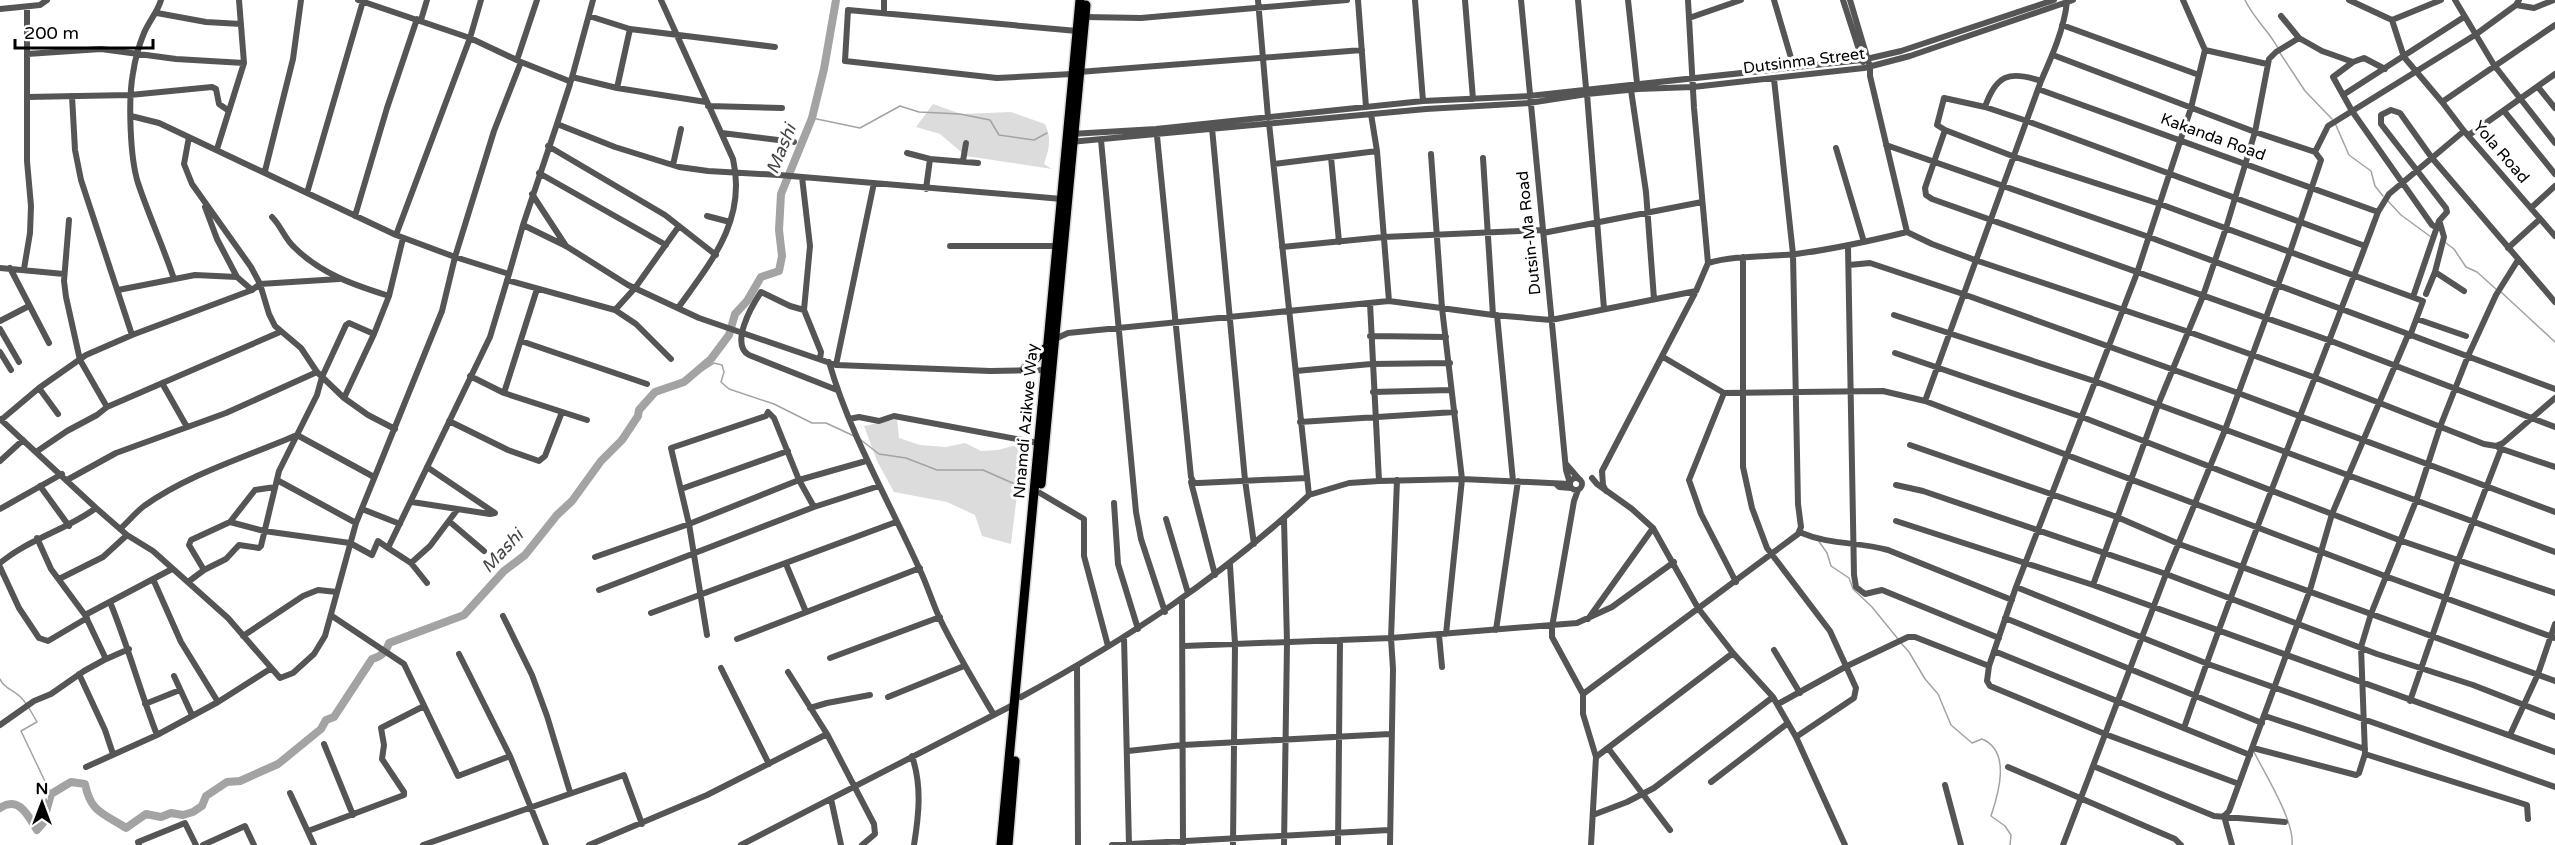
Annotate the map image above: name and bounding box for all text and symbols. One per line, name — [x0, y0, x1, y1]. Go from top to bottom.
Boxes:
scale bar — [15, 12, 153, 50]
text: 200 m — [24, 22, 79, 44]
street label: Dutsinma Street — [1742, 44, 1866, 78]
street label: Kakanda Road — [2158, 109, 2268, 165]
street label: Yola Road — [2468, 117, 2534, 187]
water label: Mashi — [761, 119, 802, 177]
street label: Dutsin-Ma Road — [1513, 170, 1545, 296]
street label: Nnamdi Azikwe Way — [1009, 342, 1043, 499]
water label: Mashi — [476, 523, 529, 577]
north arrow — [12, 773, 72, 833]
text: N — [36, 779, 48, 799]

